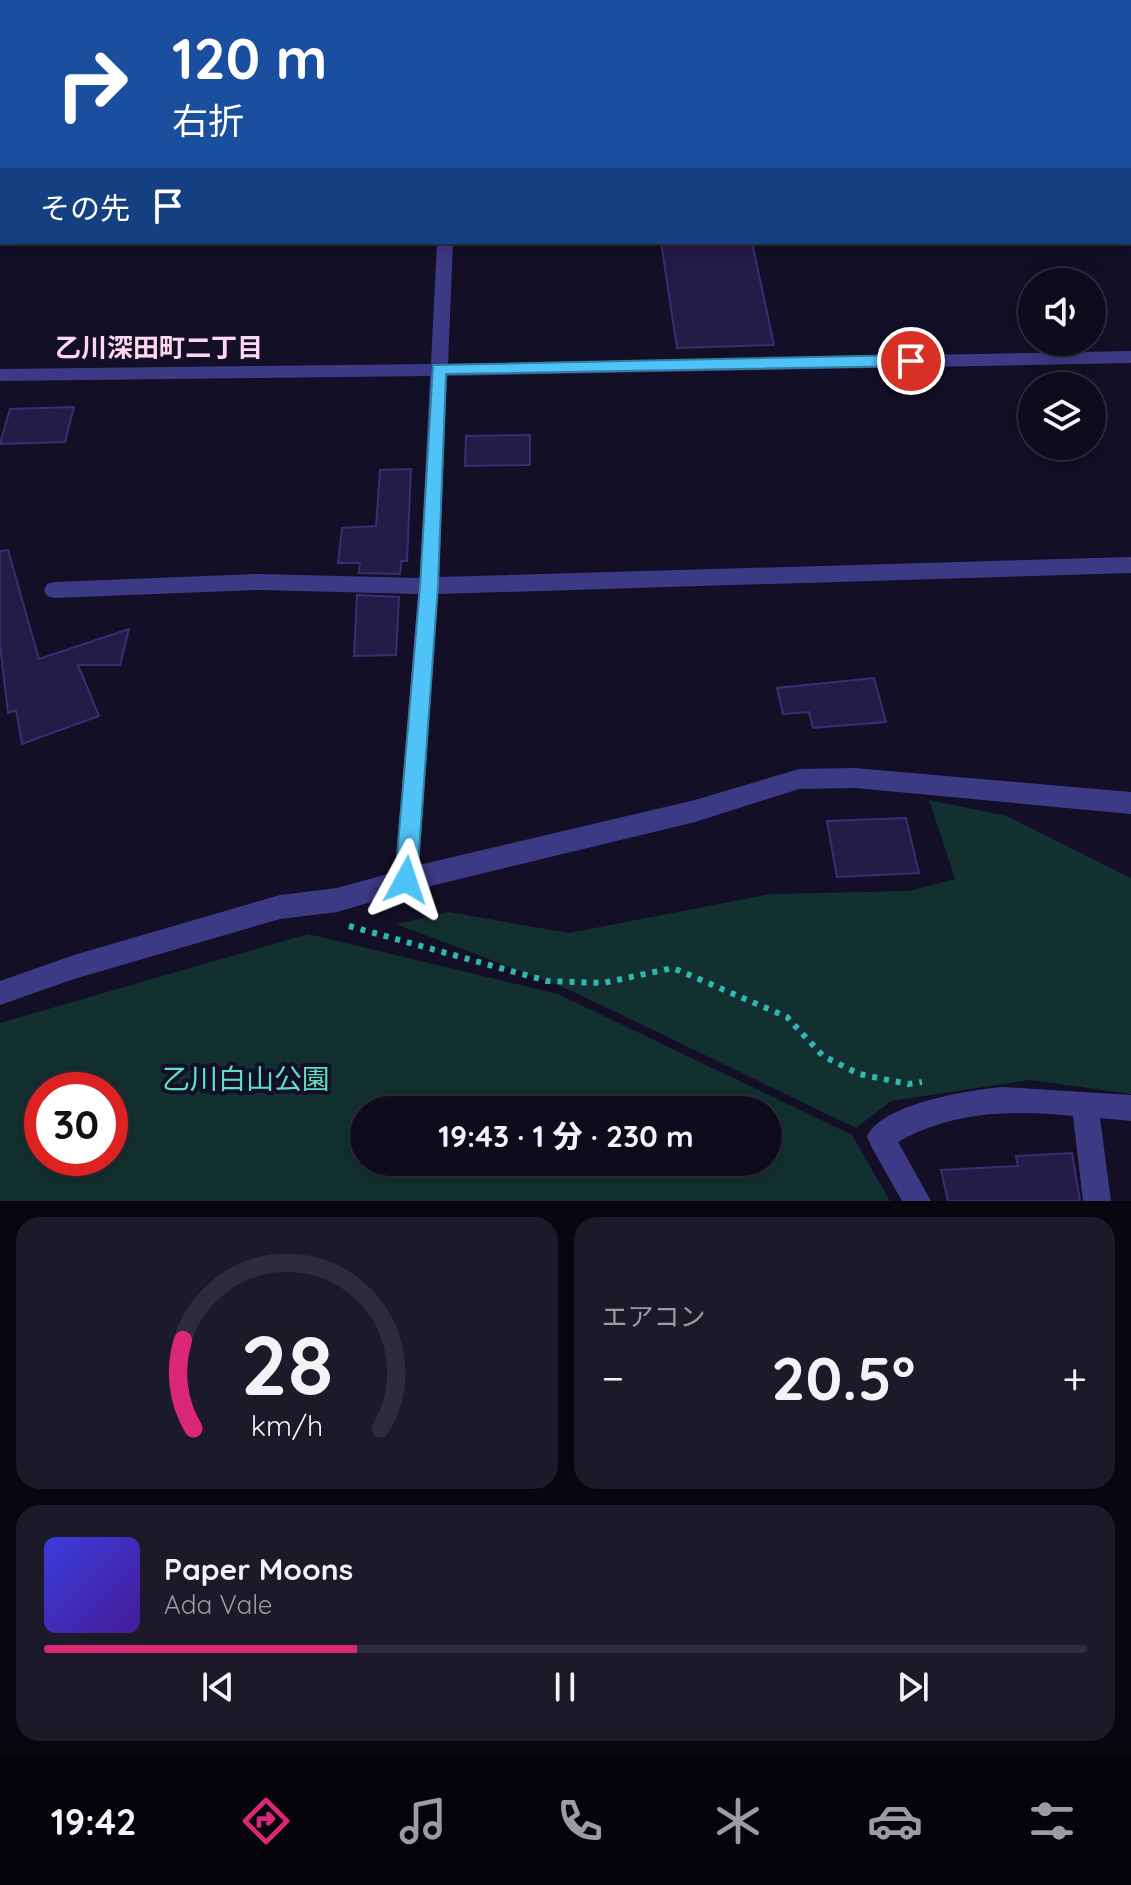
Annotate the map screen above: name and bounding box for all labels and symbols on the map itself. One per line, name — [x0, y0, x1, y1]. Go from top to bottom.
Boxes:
pin — [877, 327, 945, 395]
district label: 乙川深田町二丁目 — [55, 331, 263, 364]
position arrow — [364, 838, 448, 922]
park label: 乙川白山公園 — [162, 1061, 330, 1096]
speed limit sign: 30 — [24, 1072, 128, 1176]

